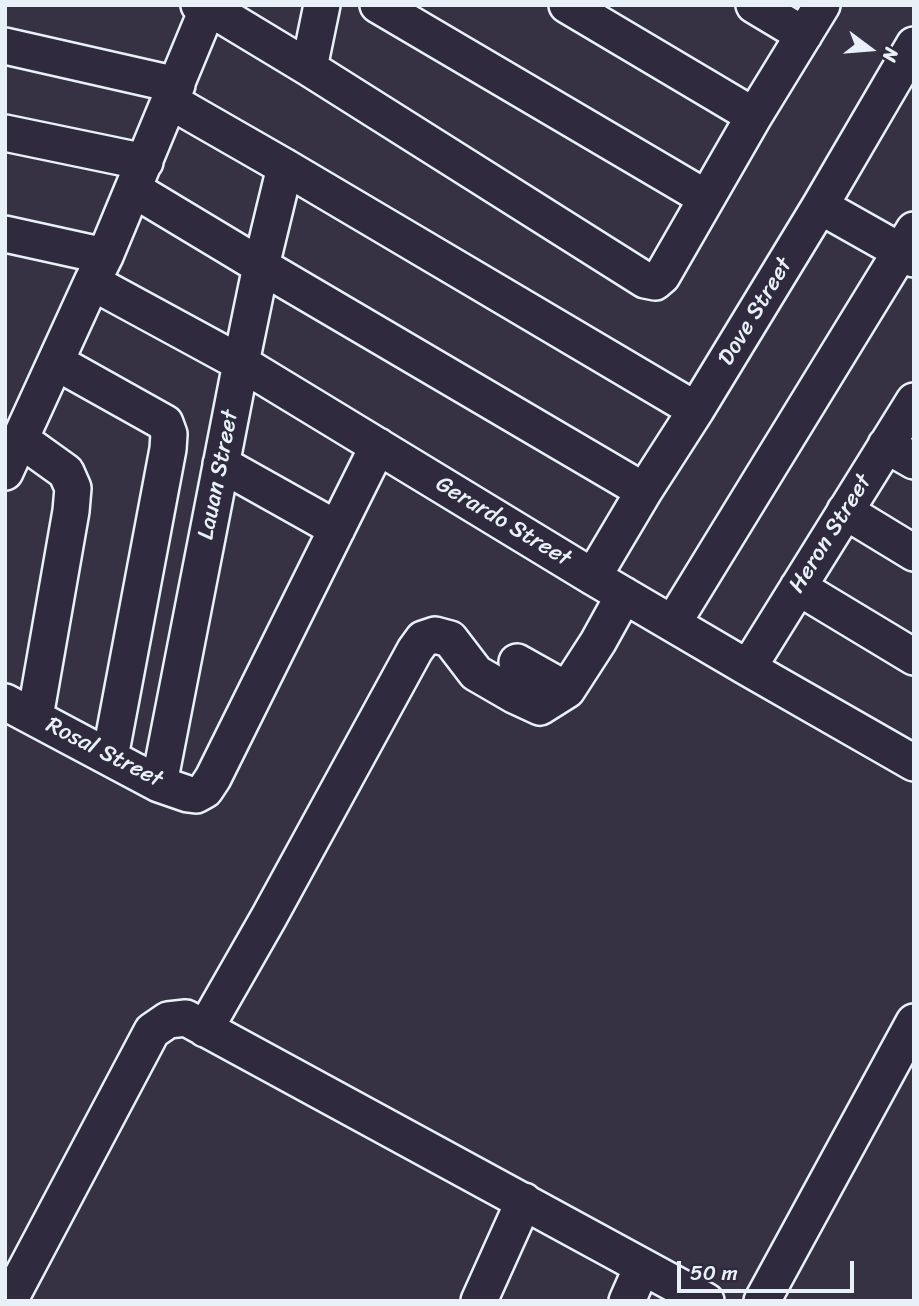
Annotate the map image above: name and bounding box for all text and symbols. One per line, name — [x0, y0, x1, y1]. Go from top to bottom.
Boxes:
north arrow — [835, 14, 905, 84]
text: N — [873, 44, 908, 66]
street label: Dove Street — [713, 253, 799, 371]
street label: Lauan Street — [193, 408, 245, 542]
street label: Heron Street — [784, 470, 878, 598]
street label: Gerardo Street — [430, 471, 576, 573]
street label: Rosal Street — [41, 712, 167, 794]
scale bar — [681, 1246, 858, 1290]
text: 50 m — [690, 1254, 738, 1292]

